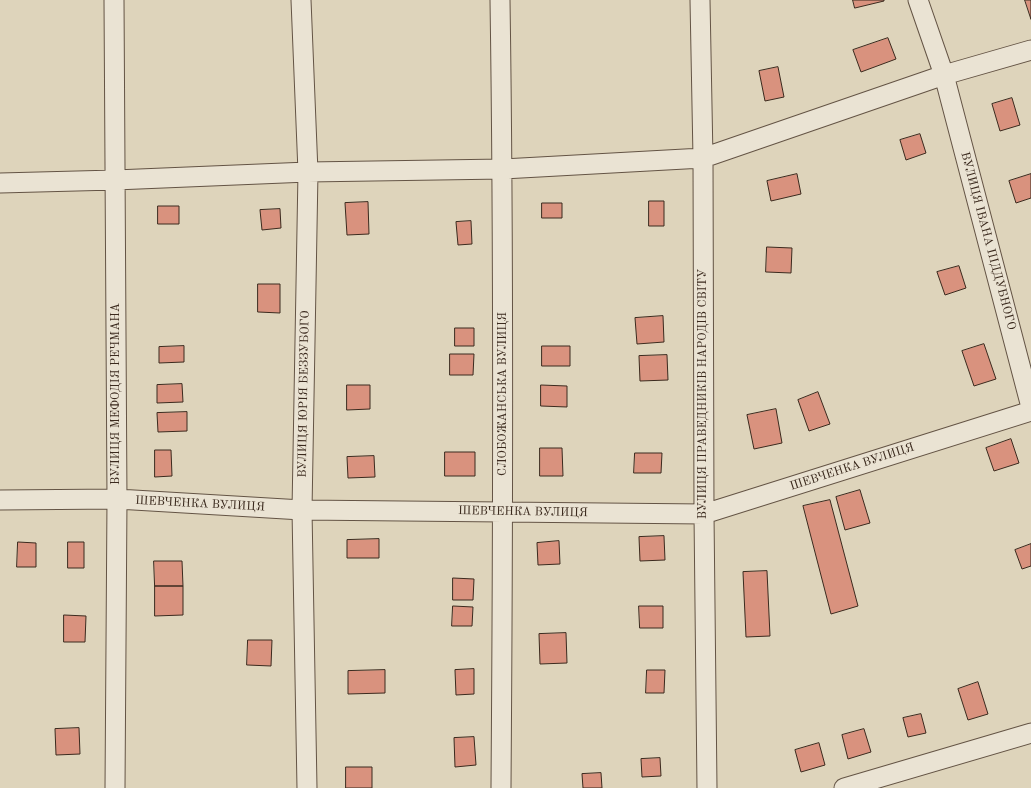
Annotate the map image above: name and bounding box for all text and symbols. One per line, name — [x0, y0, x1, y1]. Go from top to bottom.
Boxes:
street label: ВУЛИЦЯ ІВАНА ПІДДУБНОГО — [957, 150, 1019, 332]
street label: ВУЛИЦЯ ПРАВЕДНИКІВ НАРОДІВ СВІТУ — [696, 269, 710, 519]
street label: ВУЛИЦЯ МЕФОДІЯ РЕЧМАНА — [109, 303, 123, 485]
street label: ВУЛИЦЯ ЮРІЯ БЕЗЗУБОГО — [295, 310, 313, 478]
street label: СЛОБОЖАНСЬКА ВУЛИЦЯ — [496, 312, 510, 476]
street label: ШЕВЧЕНКА ВУЛИЦЯ — [788, 440, 916, 494]
street label: ШЕВЧЕНКА ВУЛИЦЯ — [135, 493, 265, 515]
street label: ШЕВЧЕНКА ВУЛИЦЯ — [458, 504, 588, 520]

